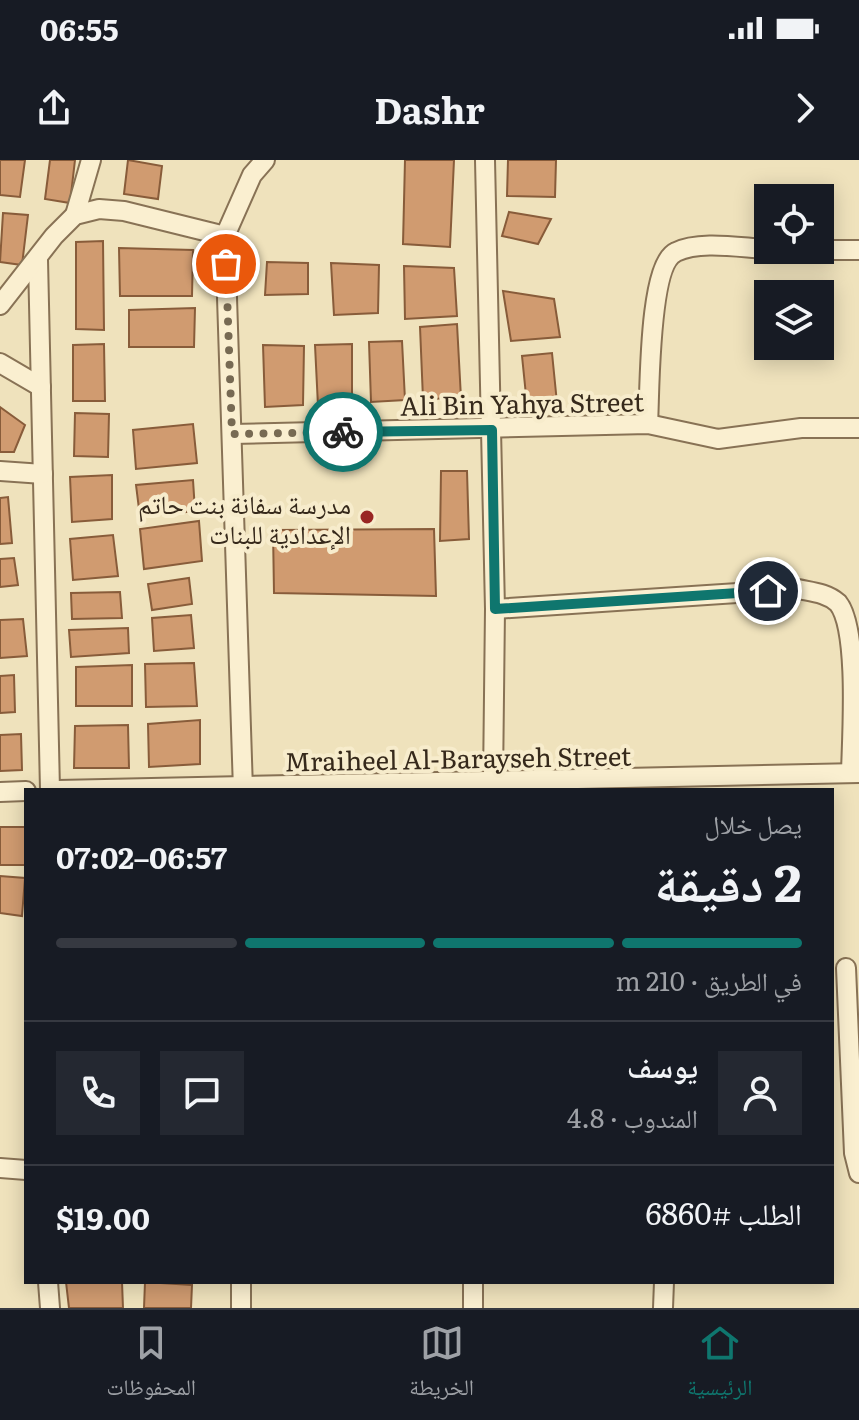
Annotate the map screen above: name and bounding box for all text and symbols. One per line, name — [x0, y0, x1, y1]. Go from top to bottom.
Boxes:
text: 06:55 — [40, 6, 119, 50]
text: Dashr — [374, 82, 485, 135]
icon: share — [32, 86, 76, 130]
icon: forward — [783, 86, 827, 130]
map controls — [754, 184, 834, 360]
button: locate — [754, 184, 834, 264]
pin — [192, 230, 260, 298]
icon: bag — [204, 242, 248, 286]
button: layers — [754, 280, 834, 360]
street label: Ali Bin Yahya Street — [400, 380, 645, 424]
courier — [303, 392, 383, 472]
icon: bike — [321, 410, 365, 454]
place label: مدرسة سفانة بنت حاتم الإعدادية للبنات — [138, 483, 351, 552]
marker: مدرسة سفانة بنت حاتم الإعدادية للبنات — [358, 508, 376, 526]
pin — [734, 557, 802, 625]
icon: home — [746, 569, 790, 613]
street label: Mraiheel Al-Barayseh Street — [284, 734, 632, 780]
text: يصل خلال — [704, 803, 802, 842]
text: 06:57–07:02 — [56, 834, 227, 878]
text: 2 دقيقة — [654, 841, 802, 918]
text: في الطريق · 210 m — [616, 960, 802, 999]
text: يوسف — [627, 1043, 698, 1087]
button: phone — [56, 1051, 140, 1135]
button: chat — [160, 1051, 244, 1135]
button: person — [718, 1051, 802, 1135]
text: المندوب · 4.8 — [567, 1097, 698, 1136]
text: الطلب #6860 — [645, 1190, 802, 1234]
text: $19.00 — [56, 1195, 150, 1239]
tab: المحفوظات — [107, 1321, 196, 1409]
tab: الخريطة — [409, 1321, 474, 1409]
tab: الرئيسية — [687, 1321, 752, 1409]

